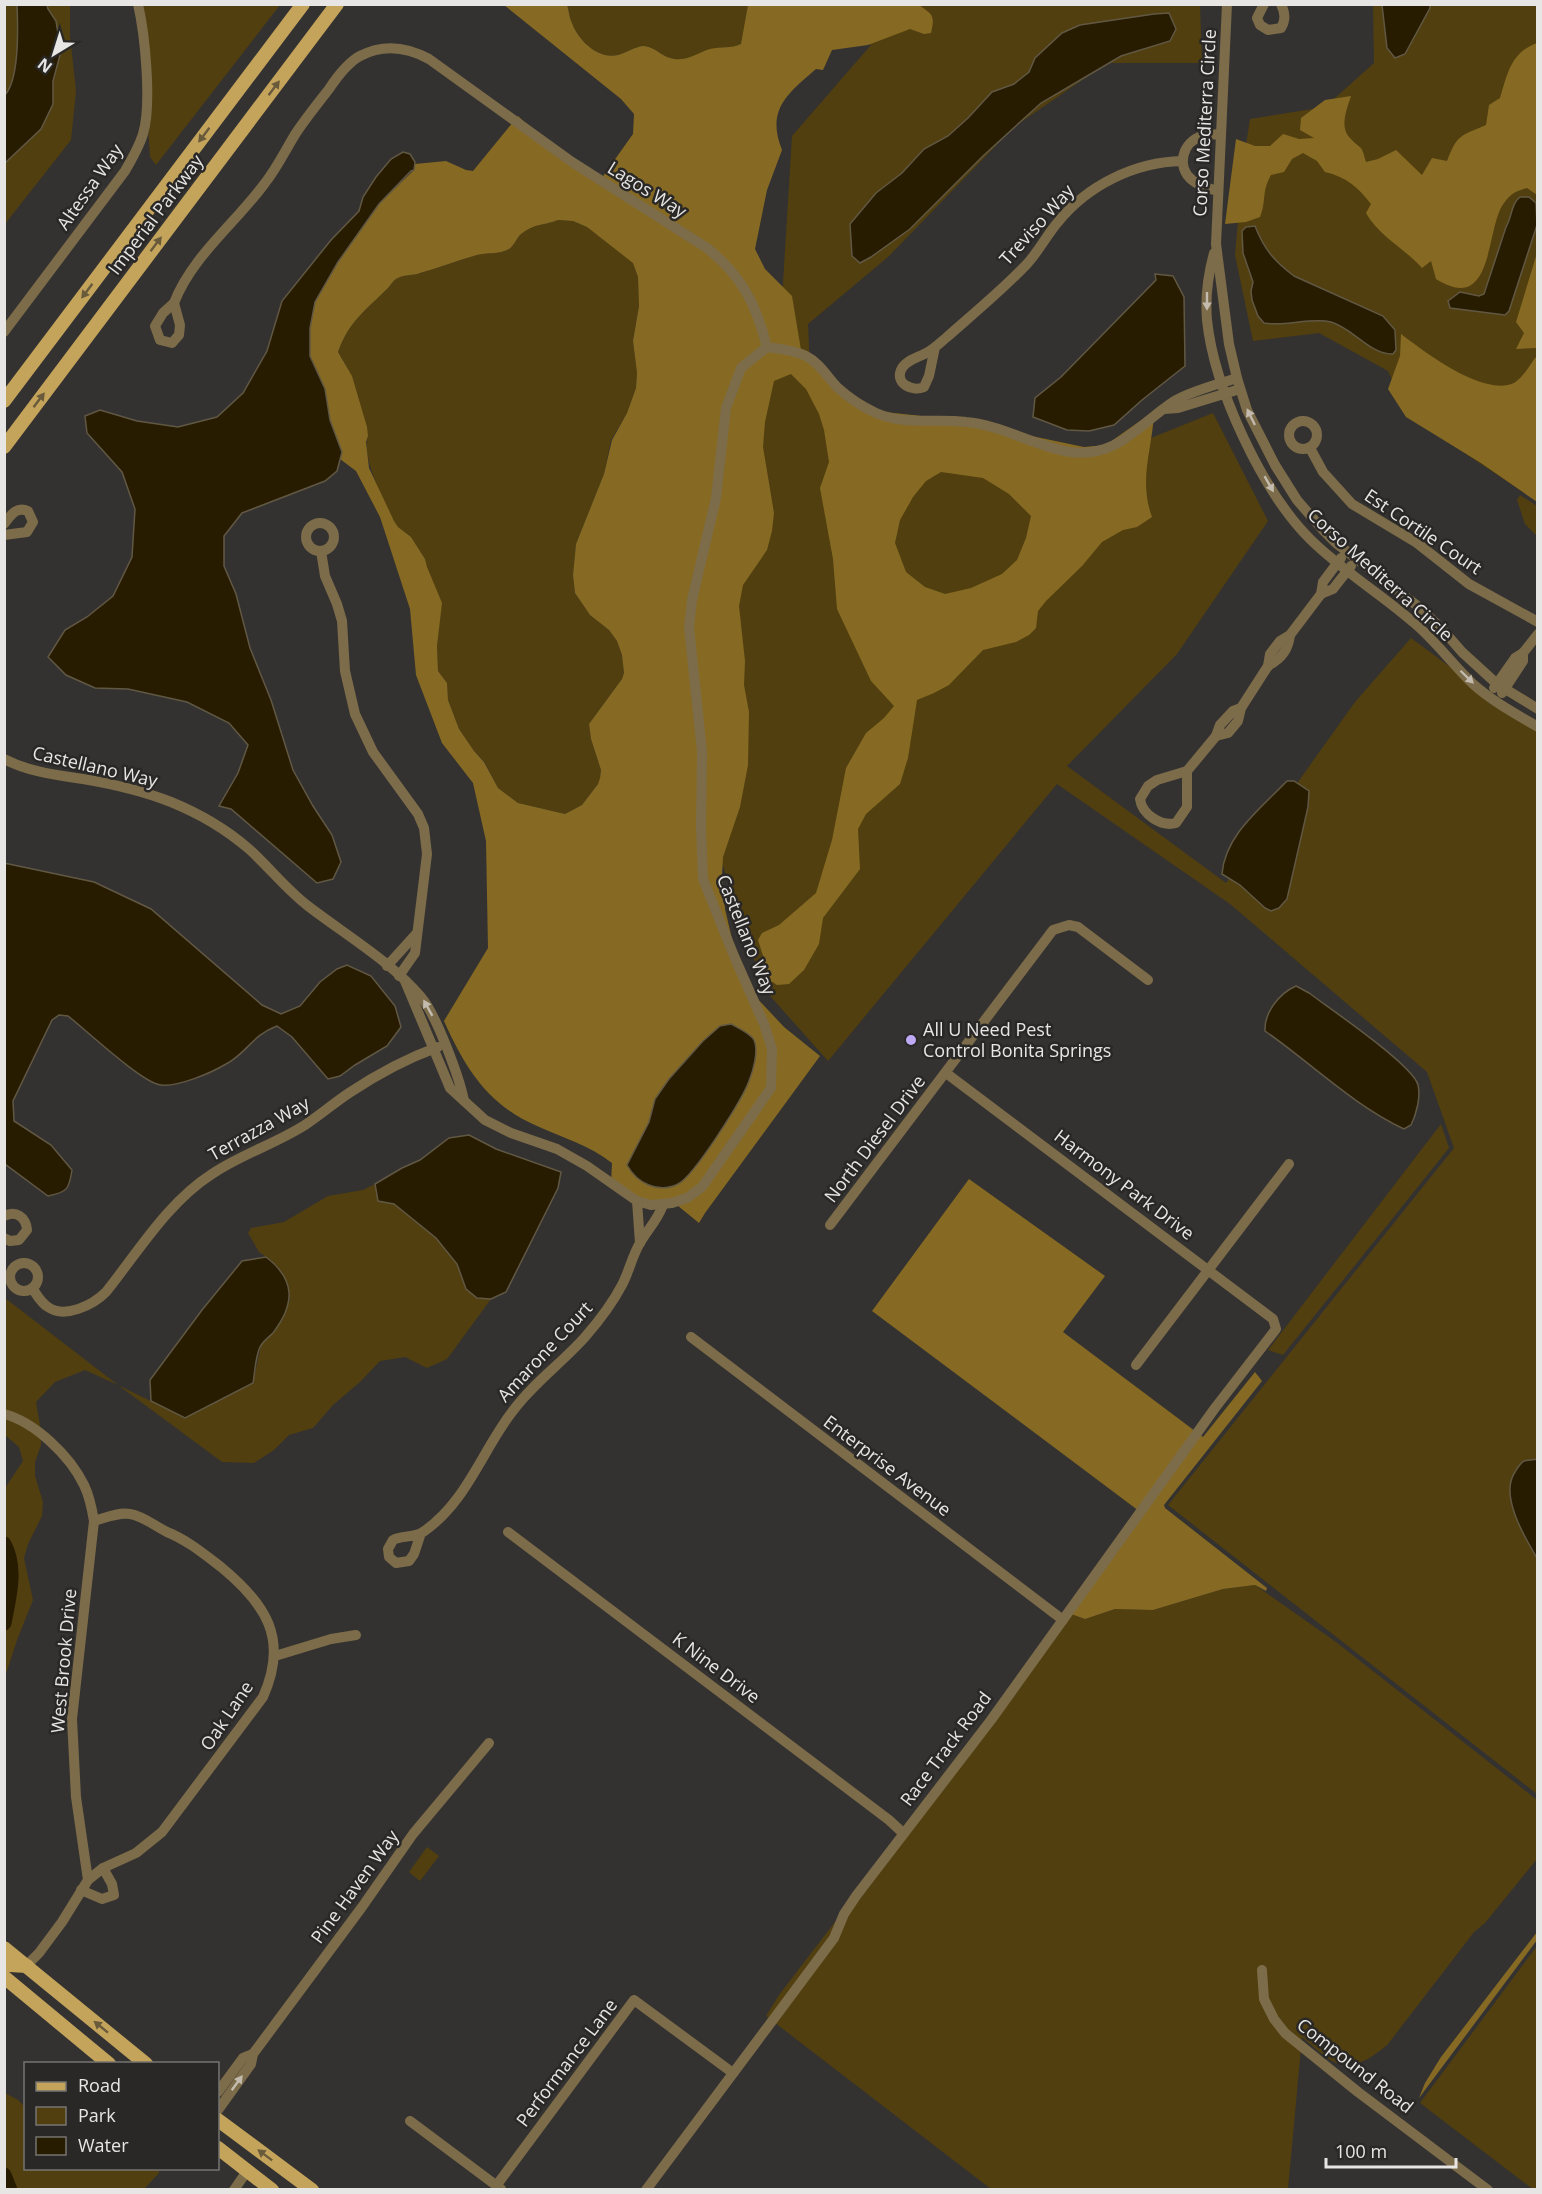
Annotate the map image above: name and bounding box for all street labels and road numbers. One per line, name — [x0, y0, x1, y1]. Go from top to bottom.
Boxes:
street label: Corso Mediterra Circle — [1187, 29, 1221, 217]
street label: Altessa Way — [51, 138, 128, 234]
street label: Imperial Parkway — [102, 149, 209, 279]
street label: Lagos Way — [603, 155, 692, 223]
street label: Treviso Way — [994, 178, 1079, 270]
street label: Est Cortile Court — [1360, 483, 1487, 579]
street label: Corso Mediterra Circle — [1303, 502, 1459, 646]
street label: Castellano Way — [30, 740, 161, 792]
street label: Castellano Way — [712, 871, 782, 999]
street label: North Diesel Drive — [818, 1070, 930, 1207]
street label: Terrazza Way — [204, 1090, 314, 1166]
street label: Harmony Park Drive — [1050, 1124, 1199, 1245]
street label: Amarone Court — [491, 1296, 597, 1407]
street label: Enterprise Avenue — [819, 1409, 956, 1521]
street label: West Brook Drive — [45, 1588, 81, 1734]
street label: K Nine Drive — [668, 1626, 765, 1708]
street label: Oak Lane — [194, 1676, 258, 1755]
street label: Race Track Road — [894, 1686, 996, 1811]
street label: Pine Haven Way — [305, 1824, 404, 1948]
street label: Performance Lane — [510, 1994, 622, 2131]
street label: Compound Road — [1293, 2012, 1419, 2118]

